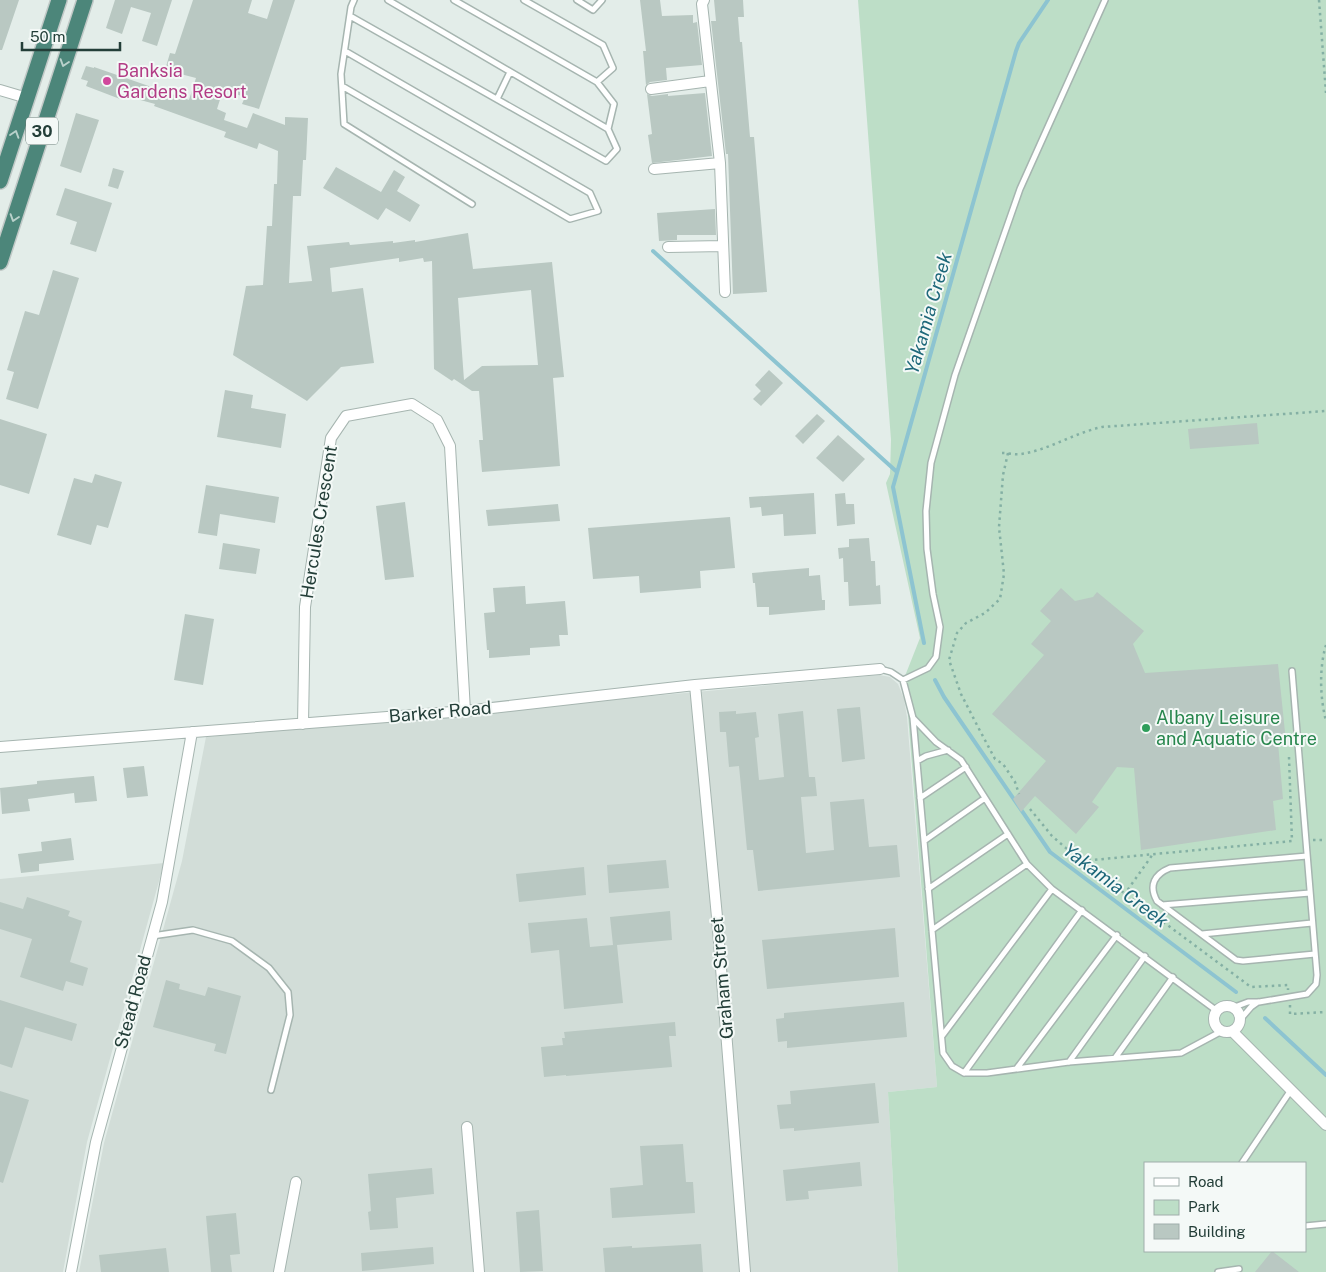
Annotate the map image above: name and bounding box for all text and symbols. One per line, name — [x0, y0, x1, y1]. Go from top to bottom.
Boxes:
scale bar — [22, 20, 120, 52]
text: 50 m — [30, 28, 65, 45]
one-way arrow — [60, 58, 70, 67]
place label: Banksia Gardens Resort — [117, 60, 247, 102]
marker: Banksia Gardens Resort — [101, 75, 113, 87]
road number: 30 — [26, 118, 58, 144]
one-way arrow — [9, 131, 19, 139]
one-way arrow — [10, 213, 20, 221]
water label: Yakamia Creek — [900, 249, 956, 376]
street label: Hercules Crescent — [296, 444, 341, 600]
street label: Barker Road — [388, 697, 492, 726]
place label: Albany Leisure and Aquatic Centre — [1156, 707, 1317, 749]
marker: Albany Leisure and Aquatic Centre — [1140, 722, 1152, 734]
water label: Yakamia Creek — [1059, 838, 1173, 932]
street label: Graham Street — [706, 916, 737, 1040]
street label: Stead Road — [110, 953, 155, 1051]
legend — [1144, 1162, 1306, 1252]
text: Road — [1188, 1173, 1224, 1190]
text: Park — [1188, 1198, 1220, 1215]
text: Building — [1188, 1223, 1246, 1240]

